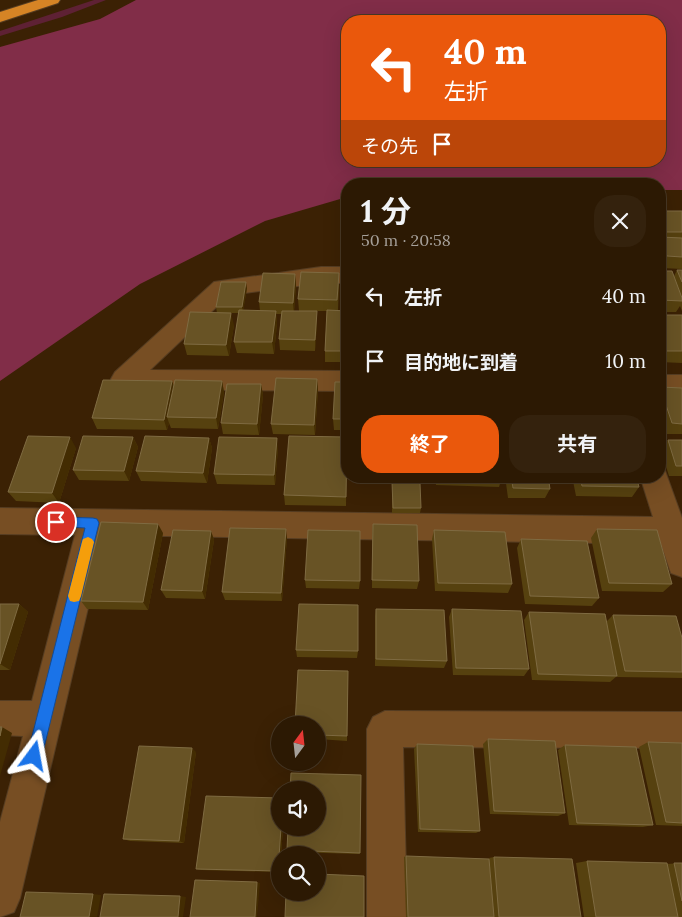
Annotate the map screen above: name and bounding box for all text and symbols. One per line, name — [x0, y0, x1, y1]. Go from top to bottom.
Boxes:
text: 40 m — [444, 29, 527, 74]
icon: left — [361, 35, 426, 100]
text: 左折 — [444, 77, 488, 105]
icon: arrive — [428, 130, 456, 158]
text: その先 — [361, 134, 418, 158]
text: 1 分 — [361, 192, 411, 230]
button: close — [594, 195, 646, 247]
text: 50 m · 20:58 — [361, 230, 451, 250]
icon: left — [361, 282, 389, 310]
text: 40 m — [602, 284, 646, 308]
text: 左折 — [404, 285, 442, 309]
icon: arrive — [361, 347, 389, 375]
text: 10 m — [605, 349, 646, 373]
text: 目的地に到着 — [404, 350, 518, 374]
button: 終了 — [361, 415, 499, 473]
button: 共有 — [509, 415, 646, 473]
pin — [35, 501, 77, 543]
icon: arrive — [42, 508, 70, 536]
north arrow — [271, 716, 326, 771]
map controls — [271, 716, 326, 901]
position arrow — [7, 729, 59, 781]
button: sound — [271, 781, 326, 836]
button: search — [271, 846, 326, 901]

